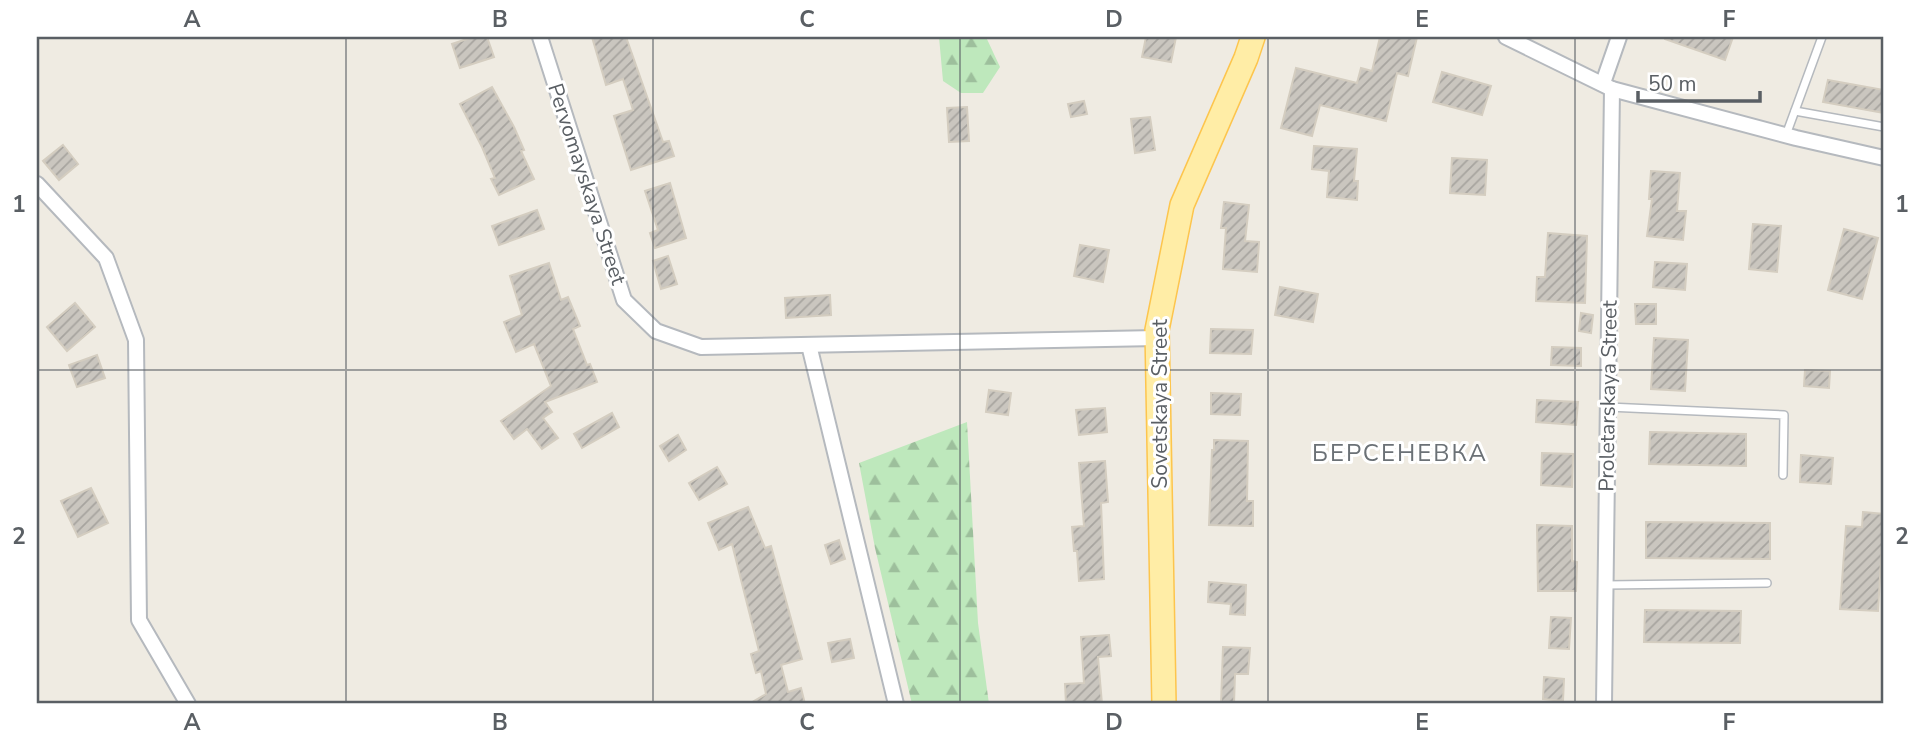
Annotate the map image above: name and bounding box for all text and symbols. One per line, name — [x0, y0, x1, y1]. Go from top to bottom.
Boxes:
text: A — [183, 4, 201, 35]
text: B — [492, 4, 508, 35]
text: C — [799, 4, 815, 35]
text: D — [1105, 4, 1123, 35]
text: E — [1415, 4, 1429, 35]
text: F — [1723, 4, 1736, 35]
scale bar — [1638, 60, 1760, 104]
text: 50 m — [1648, 70, 1697, 98]
street label: Pervomayskaya Street — [541, 80, 633, 289]
text: 1 — [12, 189, 26, 220]
text: 1 — [1895, 189, 1909, 220]
street label: Proletarskaya Street — [1592, 300, 1624, 492]
street label: Sovetskaya Street — [1146, 319, 1174, 489]
district label: БЕРСЕНЕВКА — [1312, 437, 1488, 469]
text: 2 — [12, 521, 26, 552]
text: 2 — [1895, 521, 1909, 552]
text: A — [183, 707, 201, 738]
text: B — [492, 707, 508, 738]
text: C — [799, 707, 815, 738]
text: D — [1105, 707, 1123, 738]
text: E — [1415, 707, 1429, 738]
text: F — [1723, 707, 1736, 738]

